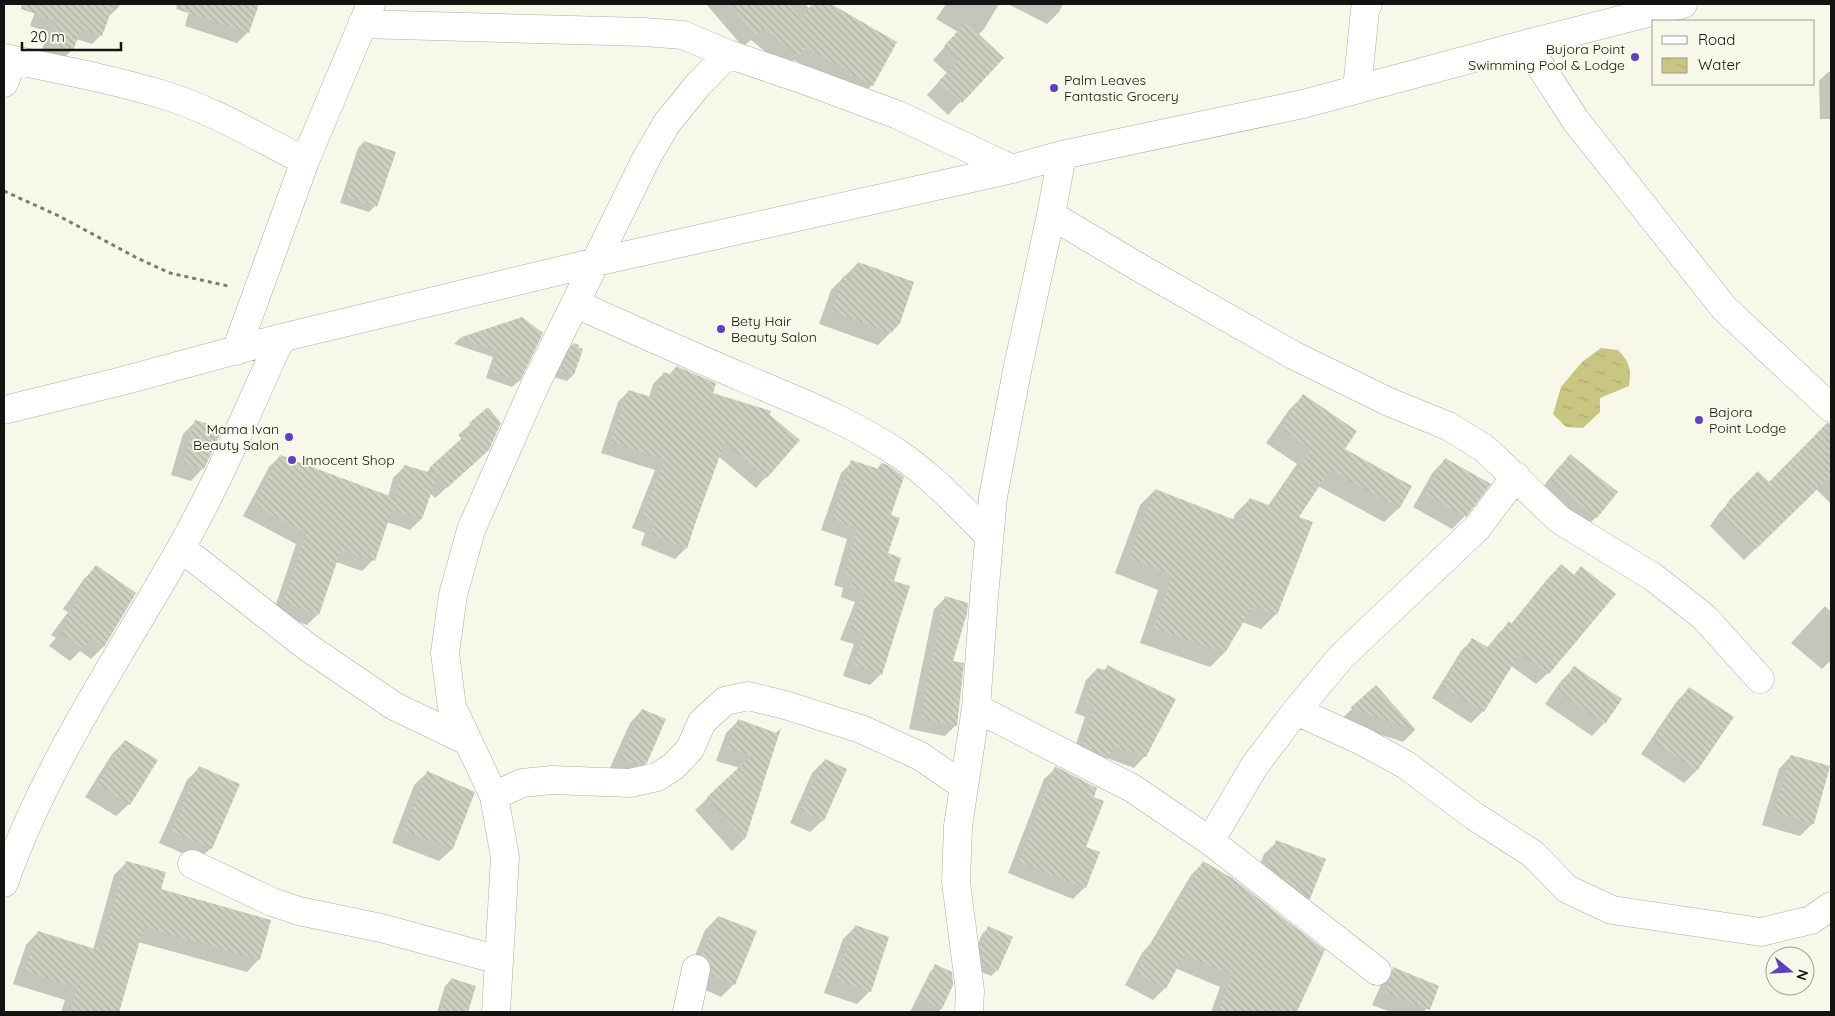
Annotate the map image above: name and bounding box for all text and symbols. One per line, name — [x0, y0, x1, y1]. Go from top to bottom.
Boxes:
scale bar — [22, 20, 121, 52]
legend — [1652, 20, 1815, 85]
text: 20 m — [30, 27, 65, 46]
text: Road — [1698, 30, 1735, 49]
place label: Bujora Point Swimming Pool & Lodge — [1468, 40, 1625, 74]
marker: Bujora Point Swimming Pool & Lodge — [1629, 51, 1641, 63]
text: Water — [1698, 55, 1741, 74]
place label: Palm Leaves Fantastic Grocery — [1064, 71, 1179, 105]
marker: Palm Leaves Fantastic Grocery — [1048, 82, 1060, 94]
place label: Bety Hair Beauty Salon — [731, 312, 817, 346]
marker: Bety Hair Beauty Salon — [715, 323, 727, 335]
place label: Bajora Point Lodge — [1709, 403, 1786, 437]
marker: Bajora Point Lodge — [1693, 414, 1705, 426]
place label: Mama Ivan Beauty Salon — [193, 420, 279, 454]
marker: Mama Ivan Beauty Salon — [283, 431, 295, 443]
place label: Innocent Shop — [302, 451, 395, 469]
marker: Innocent Shop — [286, 454, 298, 466]
north arrow — [1765, 946, 1815, 996]
text: N — [1792, 967, 1813, 983]

